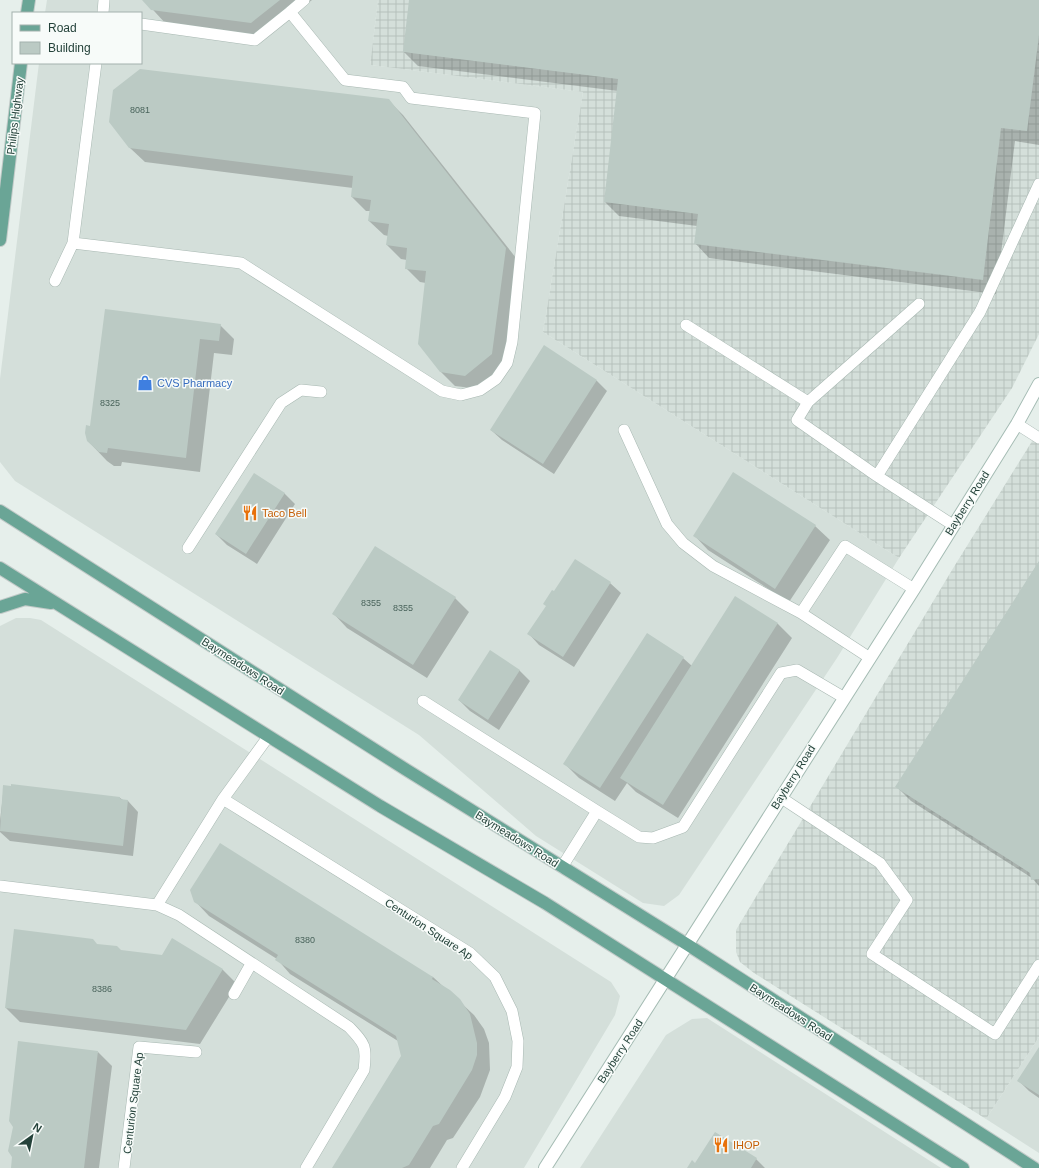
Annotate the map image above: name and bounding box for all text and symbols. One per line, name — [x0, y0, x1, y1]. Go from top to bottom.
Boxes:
legend — [12, 12, 142, 64]
text: Road — [48, 21, 77, 35]
text: Building — [48, 41, 91, 55]
street label: Philips Highway — [4, 76, 26, 155]
house number: 8081 — [130, 105, 150, 115]
shop icon: CVS Pharmacy — [136, 374, 154, 392]
place label: CVS Pharmacy — [157, 377, 233, 389]
house number: 8325 — [100, 398, 120, 408]
street label: Bayberry Road — [942, 469, 992, 537]
restaurant icon: Taco Bell — [241, 504, 259, 522]
place label: Taco Bell — [262, 507, 307, 519]
house number: 8355 — [361, 598, 381, 608]
house number: 8355 — [393, 603, 413, 613]
street label: Baymeadows Road — [200, 635, 286, 697]
street label: Bayberry Road — [768, 743, 818, 811]
street label: Baymeadows Road — [473, 809, 561, 869]
street label: Centurion Square Ap — [383, 896, 475, 962]
house number: 8380 — [295, 935, 315, 945]
street label: Baymeadows Road — [748, 981, 834, 1043]
house number: 8386 — [92, 984, 112, 994]
street label: Bayberry Road — [595, 1017, 645, 1085]
street label: Centurion Square Ap — [121, 1052, 145, 1154]
north arrow — [12, 1116, 52, 1156]
text: N — [31, 1120, 44, 1135]
restaurant icon: IHOP — [712, 1136, 730, 1154]
place label: IHOP — [733, 1139, 760, 1151]

